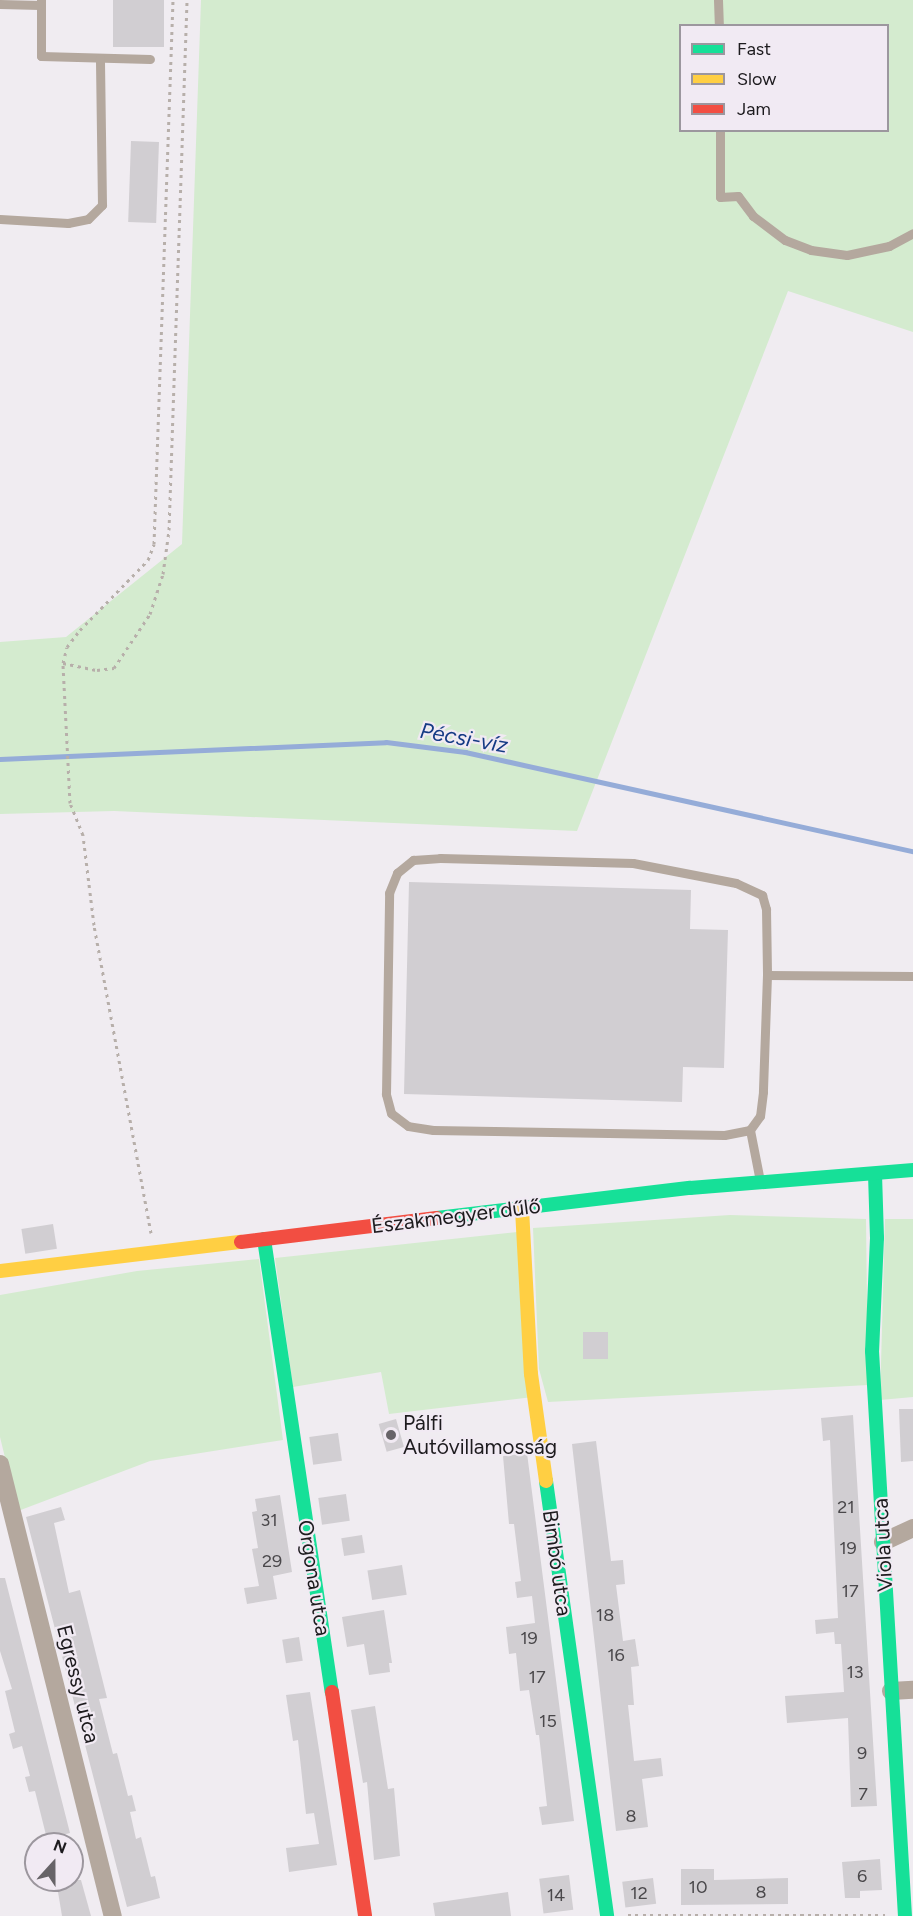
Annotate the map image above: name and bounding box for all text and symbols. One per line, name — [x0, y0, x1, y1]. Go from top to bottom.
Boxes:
legend — [679, 24, 889, 132]
text: Fast — [737, 38, 771, 60]
text: Slow — [737, 68, 776, 90]
text: Jam — [737, 98, 771, 120]
water label: Pécsi-víz — [418, 717, 510, 759]
street label: Északmegyer dűlő — [370, 1193, 542, 1239]
place label: Pálfi Autóvillamosság — [403, 1410, 557, 1460]
marker: Pálfi Autóvillamosság — [384, 1428, 398, 1442]
house number: 21 — [837, 1496, 855, 1518]
street label: Viola utca — [868, 1498, 898, 1592]
street label: Bimbó utca — [537, 1508, 577, 1618]
house number: 31 — [260, 1509, 278, 1531]
street label: Orgona utca — [292, 1518, 336, 1638]
house number: 19 — [839, 1537, 857, 1559]
house number: 29 — [262, 1550, 282, 1572]
house number: 17 — [841, 1580, 859, 1602]
house number: 18 — [596, 1604, 614, 1626]
street label: Egressy utca — [51, 1622, 105, 1746]
house number: 19 — [520, 1627, 538, 1649]
house number: 16 — [607, 1644, 625, 1666]
house number: 13 — [846, 1661, 864, 1683]
house number: 17 — [528, 1666, 546, 1688]
house number: 15 — [539, 1710, 557, 1732]
house number: 9 — [857, 1742, 867, 1764]
house number: 7 — [858, 1783, 868, 1805]
house number: 8 — [625, 1805, 637, 1827]
north arrow — [24, 1832, 84, 1892]
text: N — [51, 1836, 69, 1858]
house number: 6 — [857, 1865, 867, 1887]
house number: 10 — [689, 1876, 707, 1898]
house number: 8 — [755, 1881, 767, 1903]
house number: 12 — [630, 1882, 648, 1904]
house number: 14 — [547, 1884, 565, 1906]

